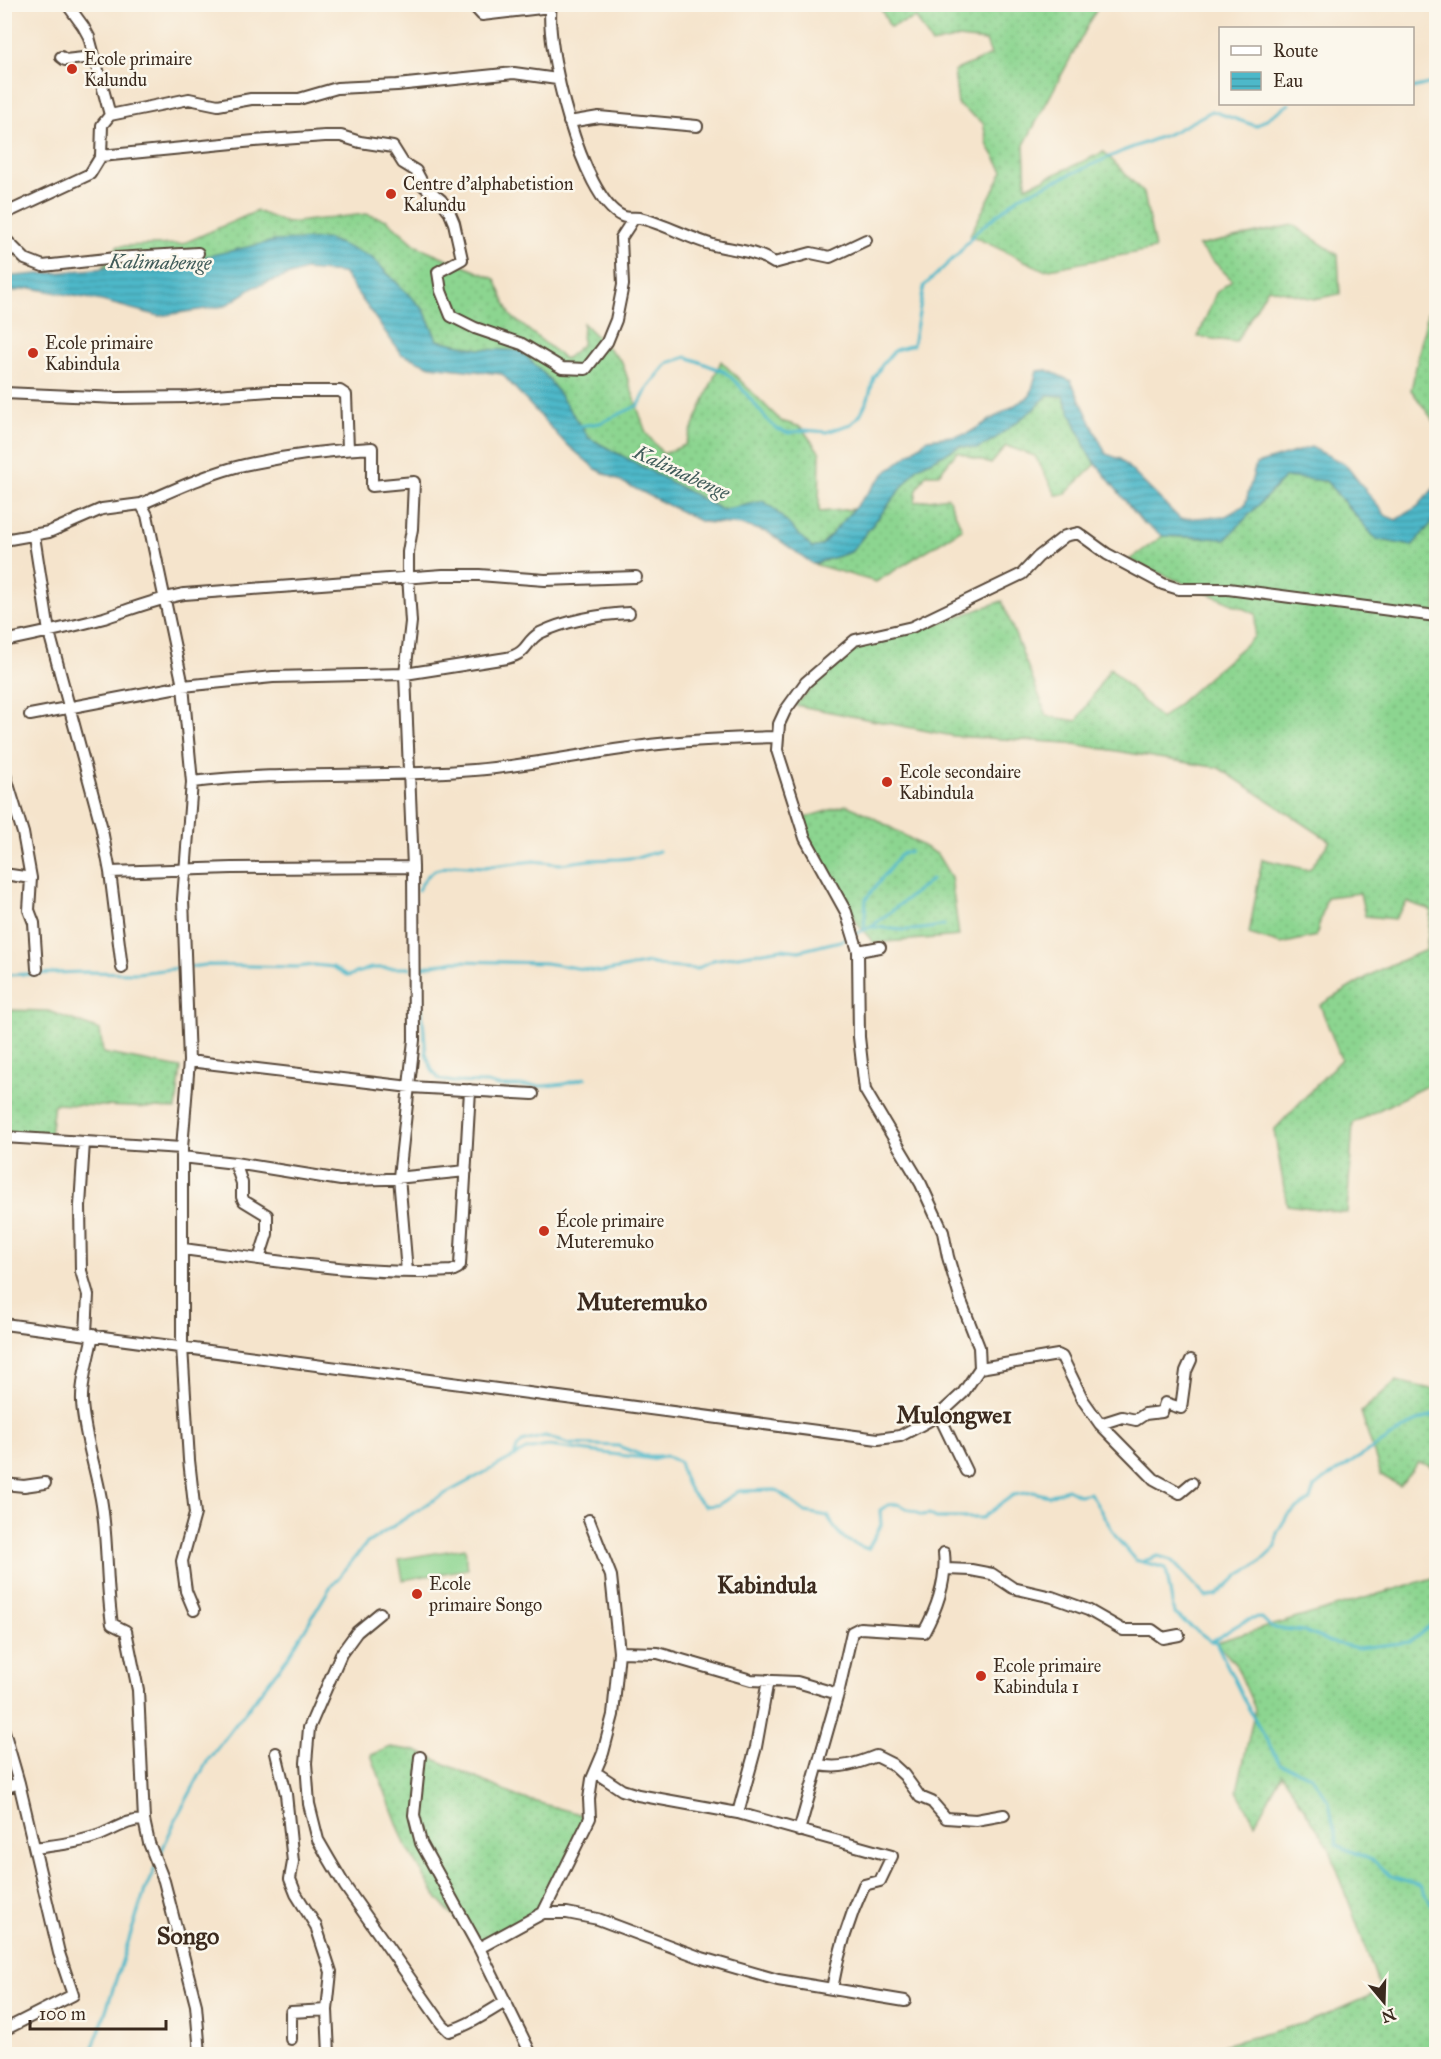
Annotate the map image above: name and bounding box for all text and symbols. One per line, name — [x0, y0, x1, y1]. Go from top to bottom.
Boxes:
legend — [1219, 27, 1414, 105]
text: Route — [1273, 40, 1318, 62]
place label: Ecole primaire Kalundu — [84, 48, 192, 91]
marker: Ecole primaire Kalundu — [65, 62, 79, 76]
text: Eau — [1273, 70, 1303, 92]
place label: Centre d'alphabetistion Kalundu — [403, 173, 574, 216]
marker: Centre d'alphabetistion Kalundu — [384, 187, 398, 201]
water label: Kalimabenge — [108, 249, 212, 275]
place label: Ecole primaire Kabindula — [45, 332, 153, 375]
marker: Ecole primaire Kabindula — [26, 346, 40, 360]
water label: Kalimabenge — [630, 439, 734, 505]
place label: Ecole secondaire Kabindula — [899, 761, 1021, 804]
marker: Ecole secondaire Kabindula — [880, 775, 894, 789]
place label: École primaire Muteremuko — [556, 1208, 664, 1253]
marker: École primaire Muteremuko — [537, 1224, 551, 1238]
district label: Muteremuko — [577, 1287, 707, 1317]
district label: Mulongwe1 — [896, 1400, 1012, 1430]
district label: Kabindula — [717, 1570, 818, 1600]
place label: Ecole primaire Songo — [428, 1573, 542, 1617]
marker: Ecole primaire Songo — [410, 1587, 424, 1601]
place label: Ecole primaire Kabindula 1 — [993, 1655, 1101, 1698]
marker: Ecole primaire Kabindula 1 — [974, 1669, 988, 1683]
district label: Songo — [157, 1921, 219, 1951]
north arrow — [1354, 1972, 1414, 2032]
scale bar — [30, 1993, 166, 2031]
text: 100 m — [39, 2003, 86, 2025]
text: N — [1379, 2005, 1398, 2027]

